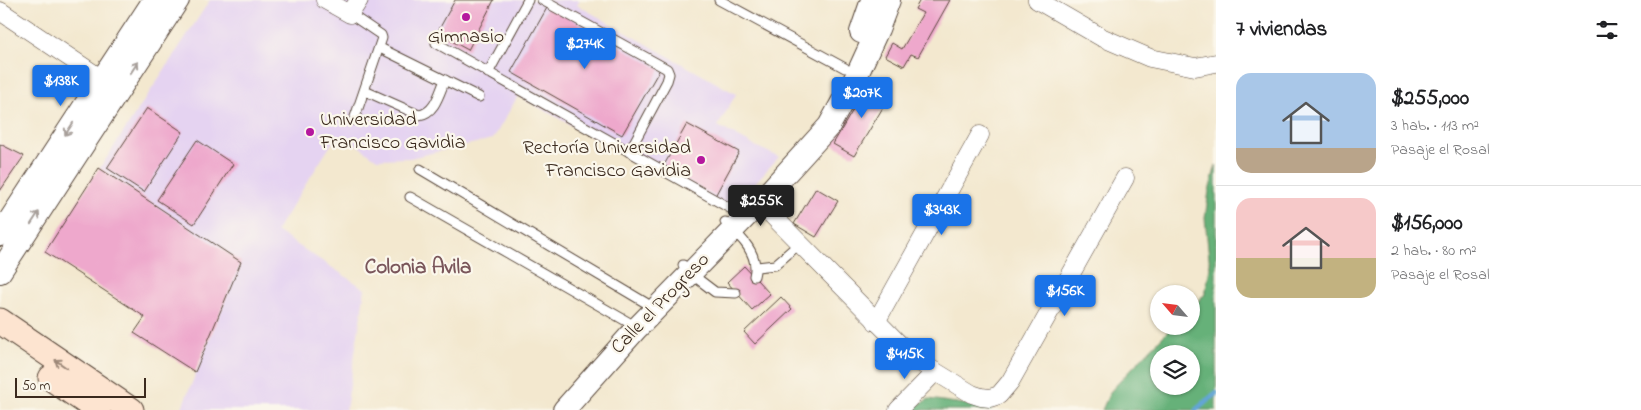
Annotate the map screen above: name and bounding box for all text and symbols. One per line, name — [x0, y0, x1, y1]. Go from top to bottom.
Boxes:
marker: Gimnasio — [460, 11, 472, 23]
text: 7 viviendas — [1236, 15, 1327, 45]
icon: filters — [1593, 16, 1621, 44]
place label: Gimnasio — [428, 23, 504, 52]
pin: $274K — [550, 28, 620, 70]
text: $274K — [566, 32, 604, 56]
one-way arrow — [129, 61, 139, 75]
pin: $138K — [26, 64, 96, 107]
text: $138K — [43, 69, 79, 93]
pin: $207K — [827, 76, 897, 119]
text: $207K — [843, 81, 881, 105]
text: $255,000 — [1391, 84, 1469, 114]
icon: home — [1276, 93, 1336, 153]
place label: Universidad Francisco Gavidia — [319, 106, 465, 158]
text: 3 hab. · 113 m² — [1391, 114, 1479, 138]
one-way arrow — [64, 121, 74, 135]
marker: Universidad Francisco Gavidia — [304, 126, 316, 138]
place label: Rectoría Universidad Francisco Gavidia — [523, 134, 691, 186]
text: Pasaje el Rosal — [1391, 138, 1490, 162]
marker: Rectoría Universidad Francisco Gavidia — [695, 154, 707, 166]
pin: $255K — [726, 184, 796, 227]
text: $255K — [739, 189, 783, 213]
pin: $343K — [907, 194, 977, 236]
text: $343K — [923, 198, 961, 222]
text: $156,000 — [1391, 209, 1462, 239]
one-way arrow — [30, 211, 40, 225]
icon: home — [1276, 218, 1336, 278]
text: 2 hab. · 80 m² — [1391, 239, 1476, 263]
street label: Calle el Progreso — [605, 247, 718, 362]
district label: Colonia Avila — [365, 253, 471, 283]
text: Pasaje el Rosal — [1391, 263, 1490, 287]
pin: $156K — [1030, 274, 1100, 317]
text: $156K — [1046, 279, 1084, 303]
north arrow — [1150, 285, 1200, 335]
map controls — [1150, 285, 1200, 395]
pin: $415K — [870, 338, 940, 380]
text: $415K — [886, 342, 924, 366]
button: layers — [1150, 345, 1200, 395]
one-way arrow — [54, 359, 68, 369]
scale bar — [15, 375, 146, 398]
text: 50 m — [22, 376, 50, 397]

